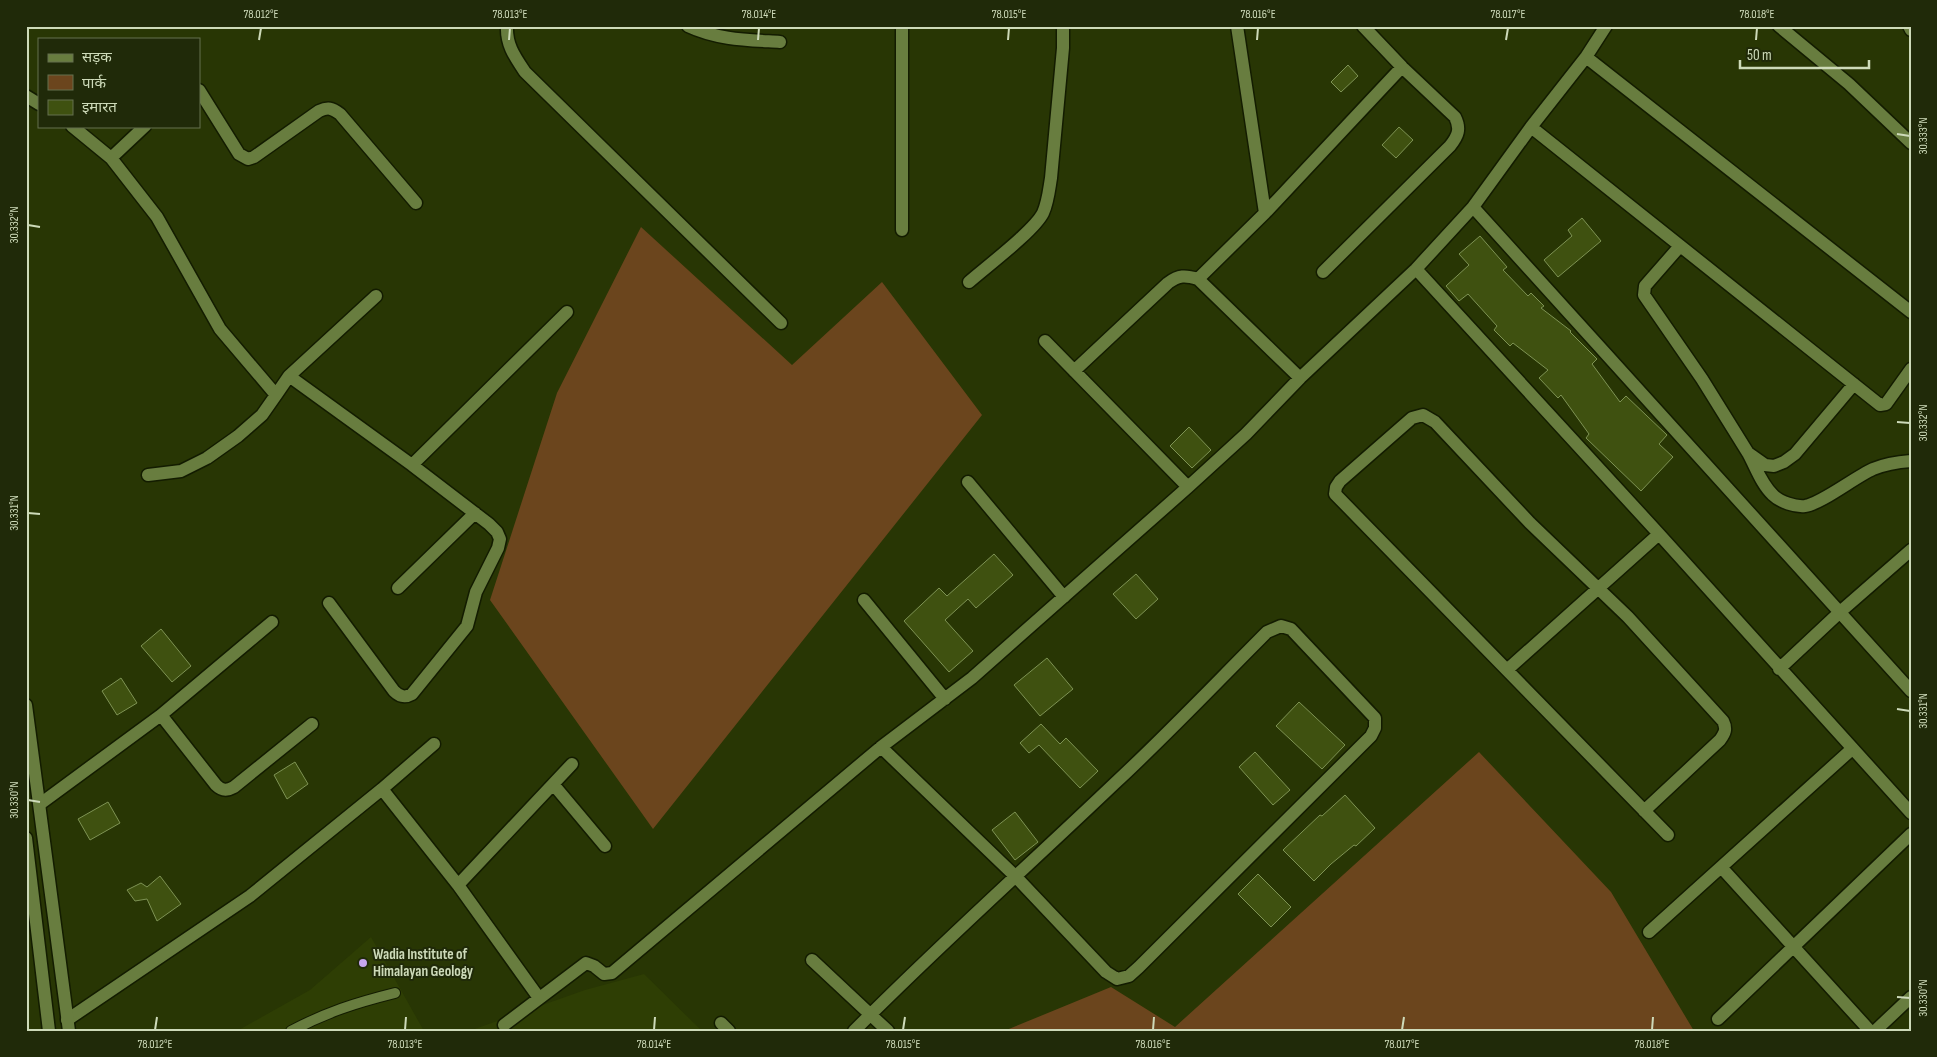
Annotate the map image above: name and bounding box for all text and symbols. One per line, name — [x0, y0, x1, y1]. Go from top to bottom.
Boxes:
text: 78.012°E — [244, 7, 279, 22]
text: 78.013°E — [493, 7, 528, 22]
text: 78.014°E — [742, 7, 776, 22]
text: 78.015°E — [992, 7, 1026, 22]
text: 78.016°E — [1240, 7, 1276, 22]
text: 78.017°E — [1490, 7, 1526, 22]
text: 78.018°E — [1740, 7, 1775, 22]
legend — [38, 38, 200, 128]
scale bar — [1740, 38, 1868, 70]
text: 50 m — [1747, 46, 1772, 65]
text: सड़क — [82, 48, 112, 67]
text: पार्क — [82, 74, 106, 93]
text: इमारत — [82, 98, 117, 117]
text: 30.333°N — [1916, 117, 1931, 155]
text: 30.332°N — [7, 207, 22, 244]
text: 30.332°N — [1916, 405, 1931, 442]
text: 30.331°N — [7, 495, 22, 531]
text: 30.331°N — [1916, 693, 1931, 729]
text: 30.330°N — [7, 781, 22, 819]
place label: Wadia Institute of Himalayan Geology — [373, 945, 474, 981]
marker: Wadia Institute of Himalayan Geology — [357, 957, 369, 969]
text: 30.330°N — [1916, 979, 1931, 1017]
text: 78.012°E — [138, 1037, 173, 1052]
text: 78.013°E — [388, 1037, 423, 1052]
text: 78.014°E — [637, 1037, 671, 1052]
text: 78.015°E — [886, 1037, 920, 1052]
text: 78.016°E — [1135, 1037, 1171, 1052]
text: 78.017°E — [1384, 1037, 1420, 1052]
text: 78.018°E — [1635, 1037, 1670, 1052]

